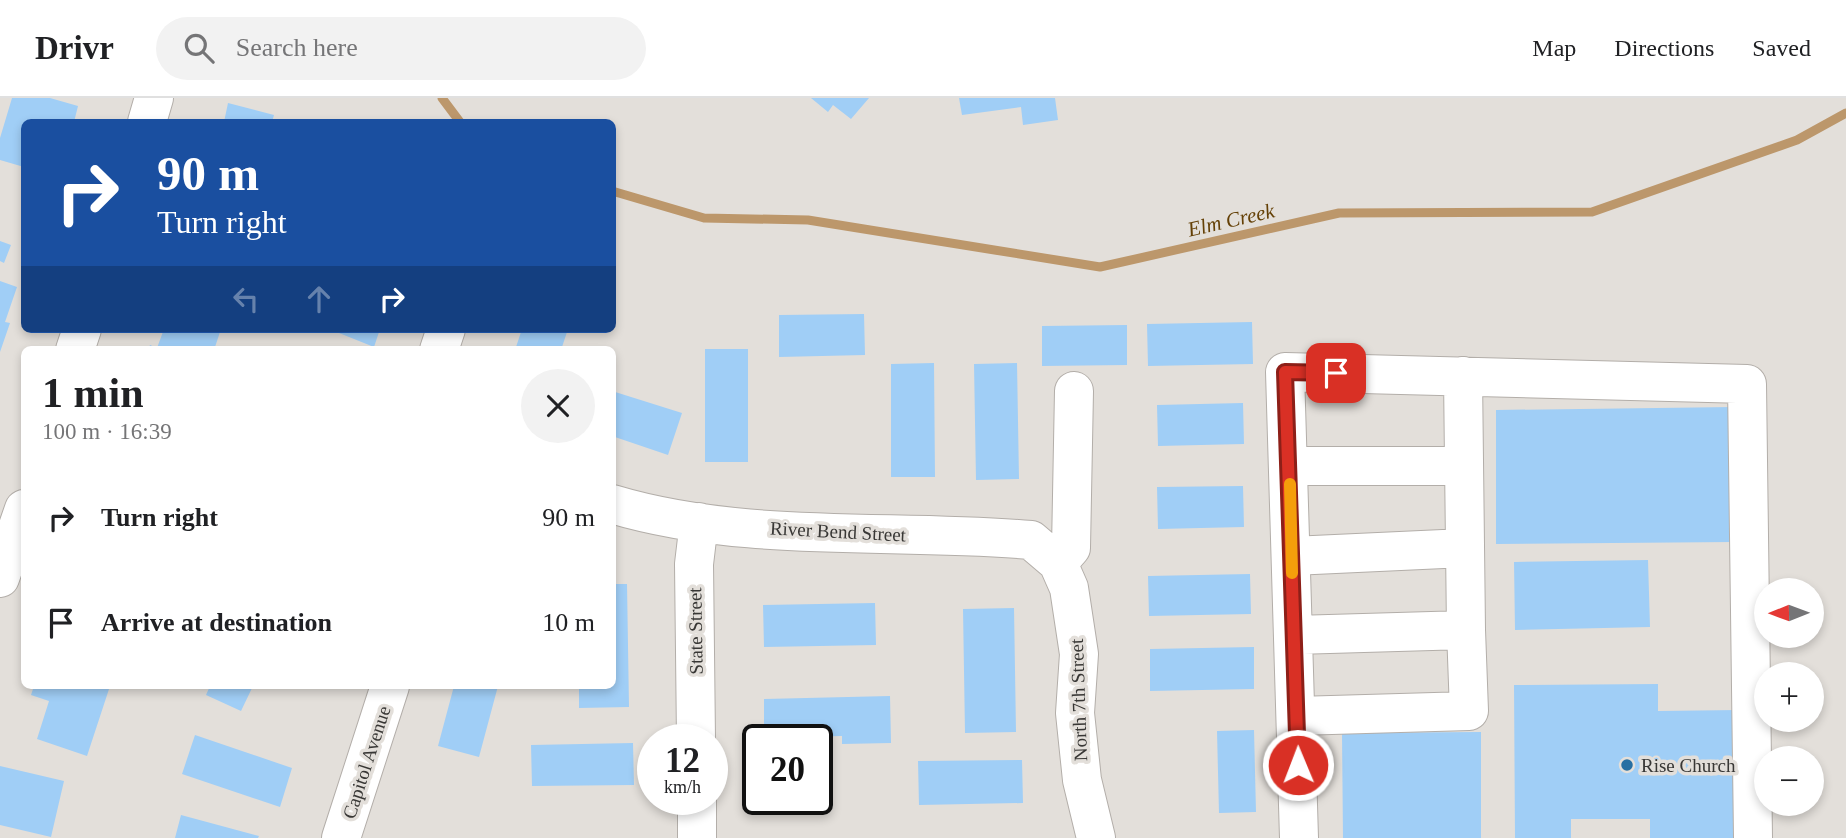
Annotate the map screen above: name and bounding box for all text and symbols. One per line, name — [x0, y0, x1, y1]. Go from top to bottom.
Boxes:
search box — [156, 17, 646, 80]
icon: search — [180, 29, 218, 67]
text: Drivr — [35, 30, 114, 66]
text: Search here — [236, 33, 358, 62]
text: Map — [1532, 35, 1576, 61]
text: Directions — [1614, 35, 1714, 61]
text: Saved — [1752, 35, 1811, 61]
text: 90 m — [157, 146, 259, 201]
icon: right — [42, 147, 133, 238]
water label: Elm Creek — [1184, 198, 1277, 242]
text: Turn right — [157, 204, 287, 240]
icon: left — [227, 280, 265, 318]
icon: ahead — [300, 280, 338, 318]
icon: right — [373, 280, 411, 318]
pin — [1306, 343, 1366, 403]
icon: arrive — [1317, 354, 1355, 392]
button: close — [521, 369, 595, 443]
text: 1 min — [42, 370, 144, 416]
text: 100 m · 16:39 — [42, 419, 172, 444]
icon: right — [42, 499, 80, 537]
text: Turn right — [101, 503, 218, 532]
text: 90 m — [542, 503, 595, 532]
street label: River Bend Street — [769, 517, 907, 546]
north arrow — [1754, 578, 1824, 648]
map controls — [1754, 578, 1824, 816]
street label: State Street — [684, 587, 707, 675]
icon: arrive — [42, 604, 80, 642]
text: Arrive at destination — [101, 608, 332, 637]
text: 10 m — [542, 608, 595, 637]
street label: North 7th Street — [1066, 638, 1091, 762]
button: + — [1754, 662, 1824, 732]
street label: Capitol Avenue — [338, 703, 395, 821]
speed limit sign: 20 — [742, 724, 833, 815]
position arrow — [1261, 728, 1335, 802]
text: 12 — [665, 741, 700, 780]
button: − — [1754, 746, 1824, 816]
place label: Rise Church — [1641, 755, 1736, 776]
marker: Rise Church — [1619, 757, 1635, 773]
text: km/h — [664, 777, 701, 797]

